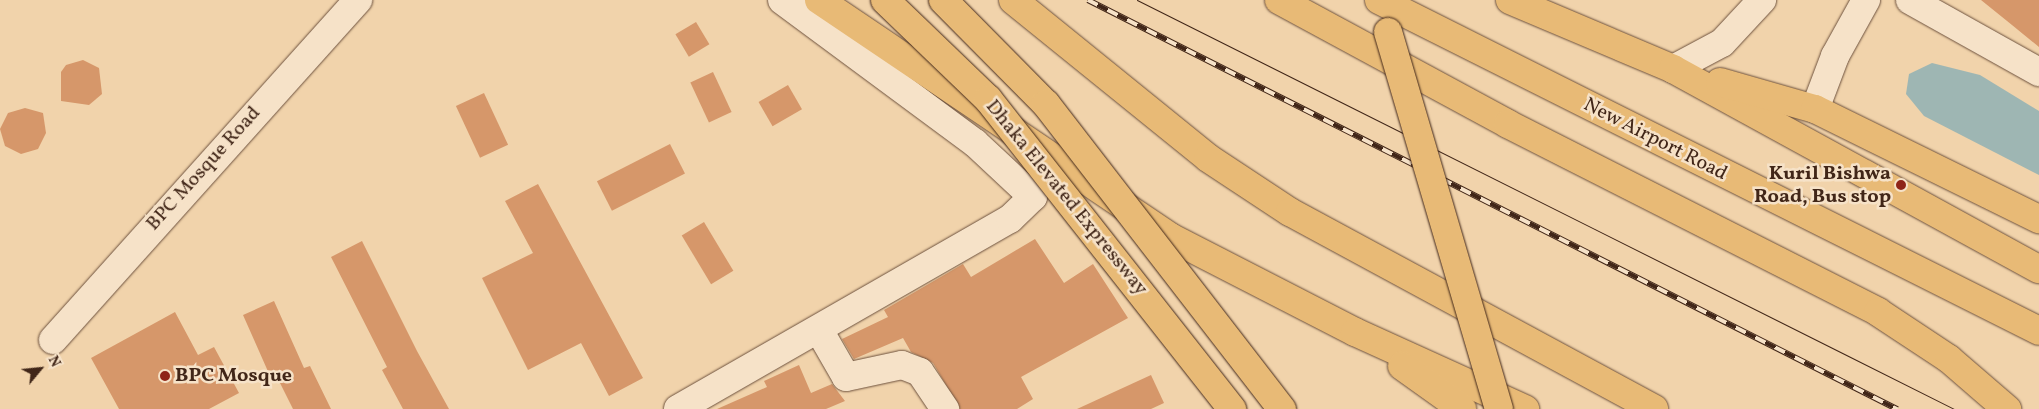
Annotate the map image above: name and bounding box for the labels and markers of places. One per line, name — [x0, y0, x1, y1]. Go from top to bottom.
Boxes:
place label: Kuril Bishwa Road, Bus stop — [1754, 162, 1891, 209]
marker: Kuril Bishwa Road, Bus stop — [1895, 179, 1907, 191]
place label: BPC Mosque — [175, 364, 292, 388]
marker: BPC Mosque — [159, 370, 171, 382]

